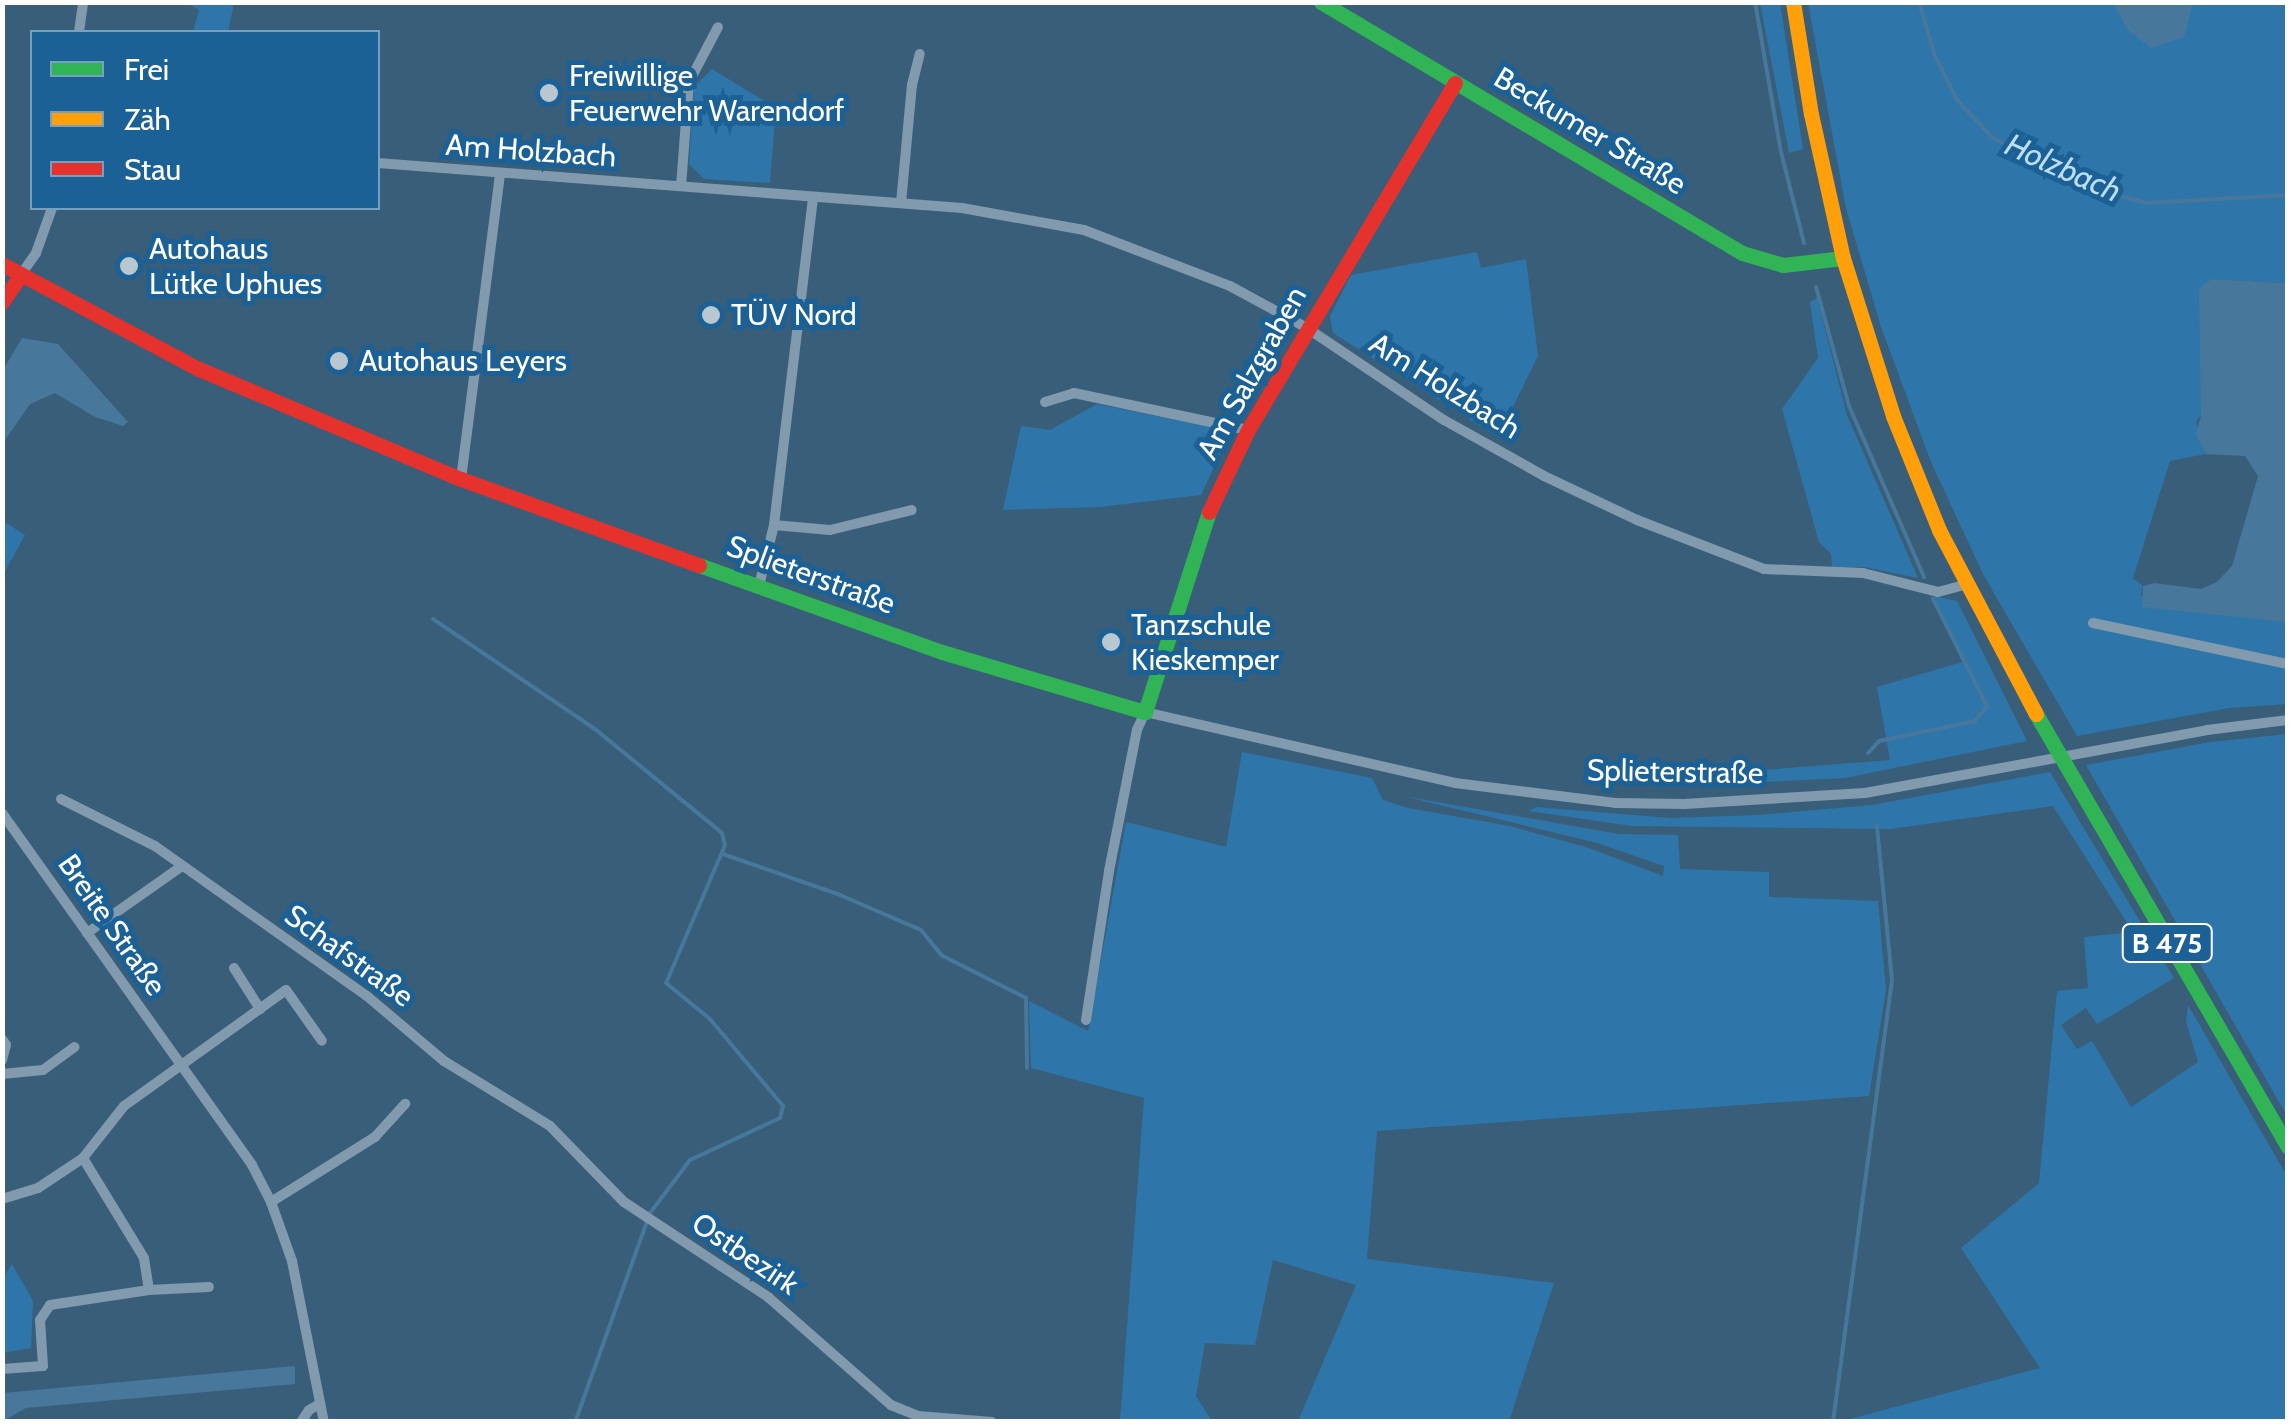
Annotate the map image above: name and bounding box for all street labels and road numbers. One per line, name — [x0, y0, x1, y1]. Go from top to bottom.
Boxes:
street label: Beckumer Straße — [1488, 60, 1692, 202]
street label: Am Holzbach — [444, 127, 618, 175]
street label: Am Salzgraben — [1190, 280, 1314, 466]
street label: Am Holzbach — [1363, 325, 1527, 447]
street label: Splieterstraße — [722, 528, 900, 622]
street label: Splieterstraße — [1586, 752, 1764, 792]
street label: Breite Straße — [50, 848, 174, 1002]
street label: Schafstraße — [278, 897, 420, 1015]
road number: B 475 — [2120, 920, 2214, 966]
street label: Ostbezirk — [685, 1205, 805, 1303]

